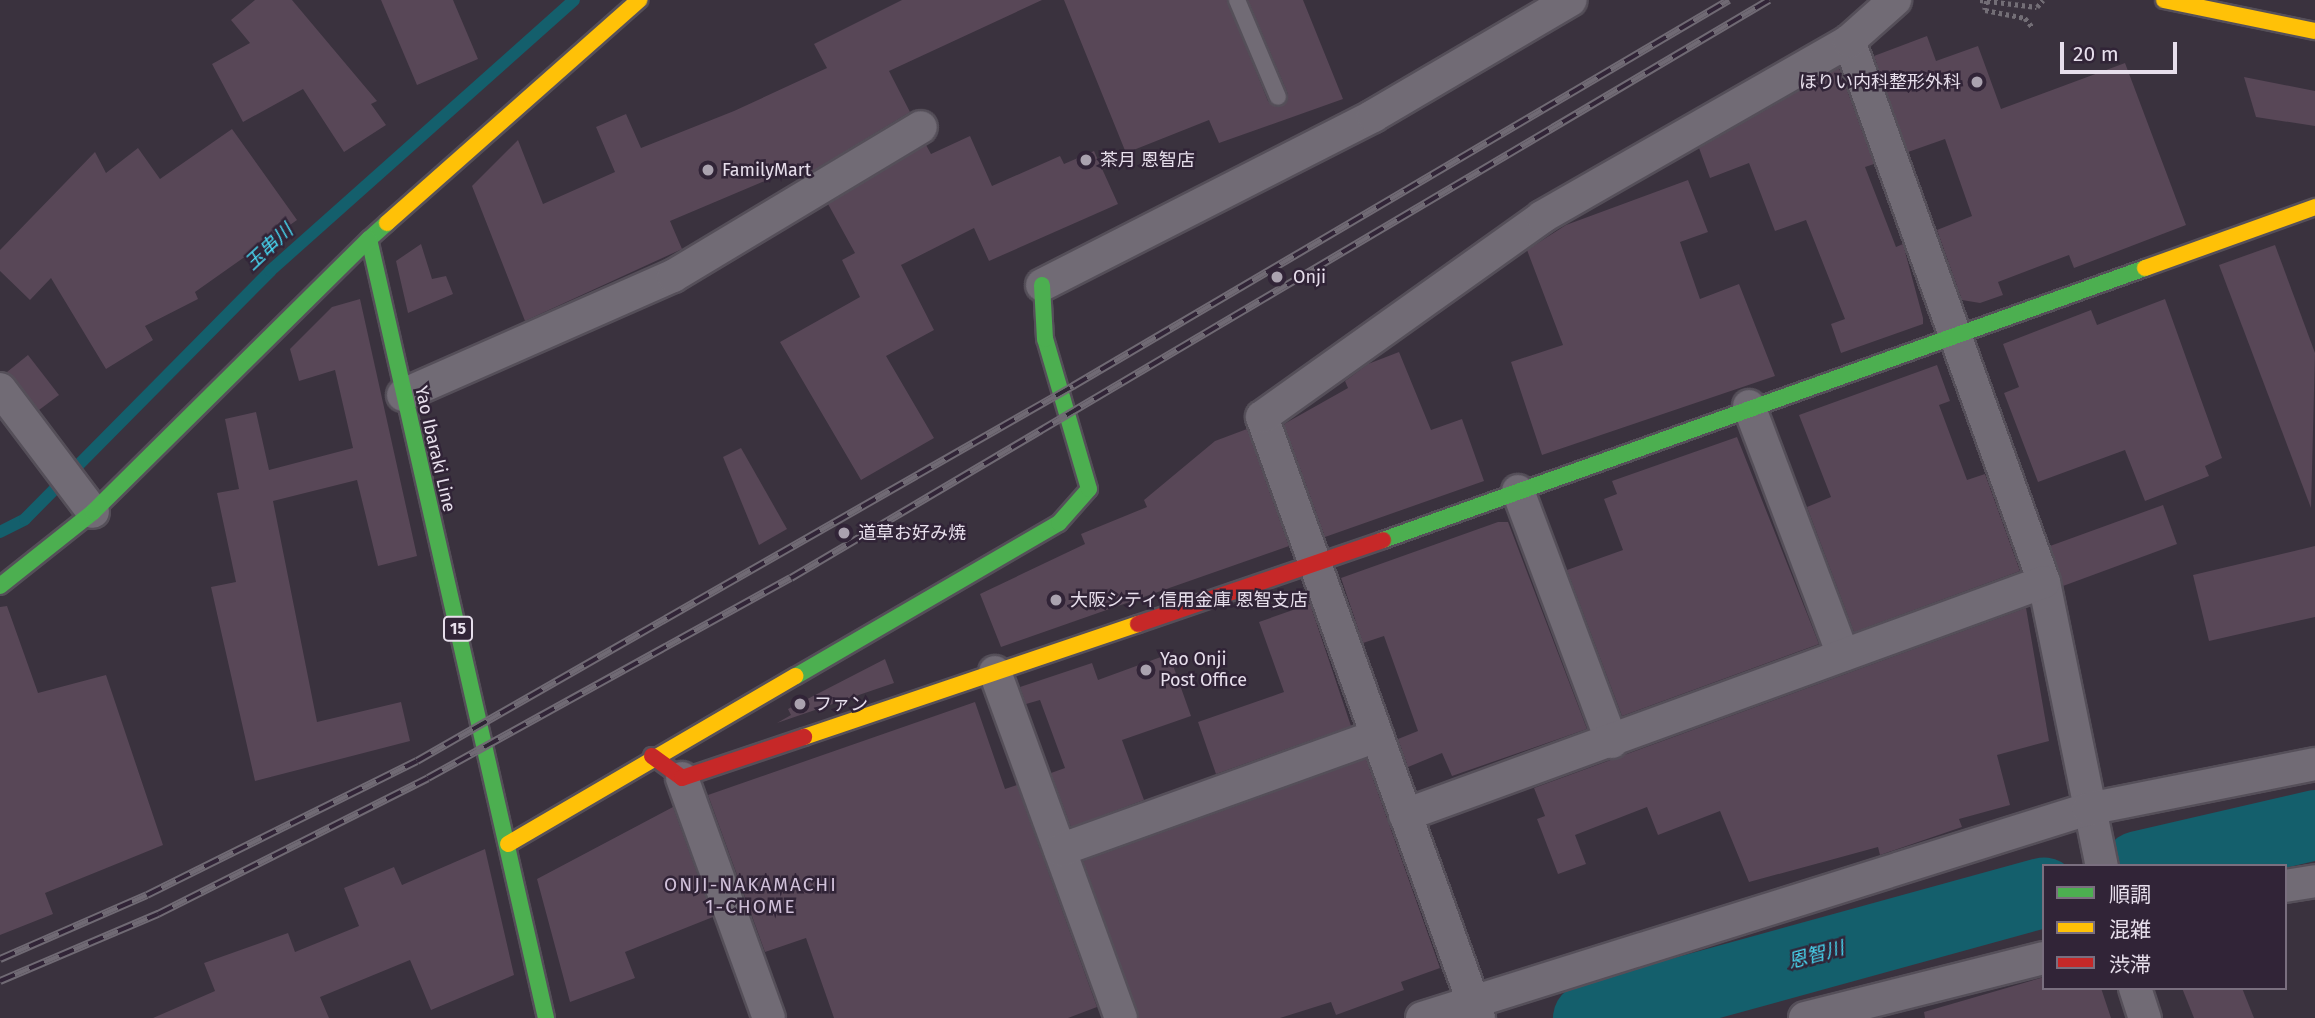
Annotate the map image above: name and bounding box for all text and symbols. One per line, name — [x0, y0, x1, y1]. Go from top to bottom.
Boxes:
scale bar — [2063, 28, 2180, 72]
text: 20 m — [2073, 41, 2119, 67]
place label: ほりい内科整形外科 — [1799, 71, 1961, 93]
marker: ほりい内科整形外科 — [1967, 72, 1987, 92]
place label: 茶月 恩智店 — [1100, 149, 1195, 171]
marker: 茶月 恩智店 — [1078, 152, 1094, 168]
place label: FamilyMart — [722, 159, 811, 181]
marker: FamilyMart — [700, 162, 716, 178]
water label: 玉串川 — [240, 219, 298, 275]
place label: Onji — [1293, 266, 1326, 288]
marker: Onji — [1267, 267, 1287, 287]
street label: Yao Ibaraki Line — [410, 384, 460, 514]
place label: 道草お好み焼 — [858, 522, 966, 544]
marker: 道草お好み焼 — [836, 525, 852, 541]
place label: 大阪シティ信用金庫 恩智支店 — [1070, 589, 1309, 611]
marker: 大阪シティ信用金庫 恩智支店 — [1048, 592, 1064, 608]
road number: 15 — [442, 616, 474, 642]
place label: Yao Onji Post Office — [1160, 649, 1247, 692]
marker: Yao Onji Post Office — [1138, 662, 1154, 678]
place label: ファン — [814, 693, 868, 715]
marker: ファン — [792, 696, 808, 712]
legend — [2042, 864, 2287, 990]
district label: ONJI-NAKAMACHI 1-CHOME — [666, 874, 836, 918]
text: 順調 — [2109, 882, 2151, 908]
text: 混雑 — [2109, 917, 2151, 943]
water label: 恩智川 — [1786, 937, 1846, 973]
text: 渋滞 — [2109, 952, 2151, 978]

